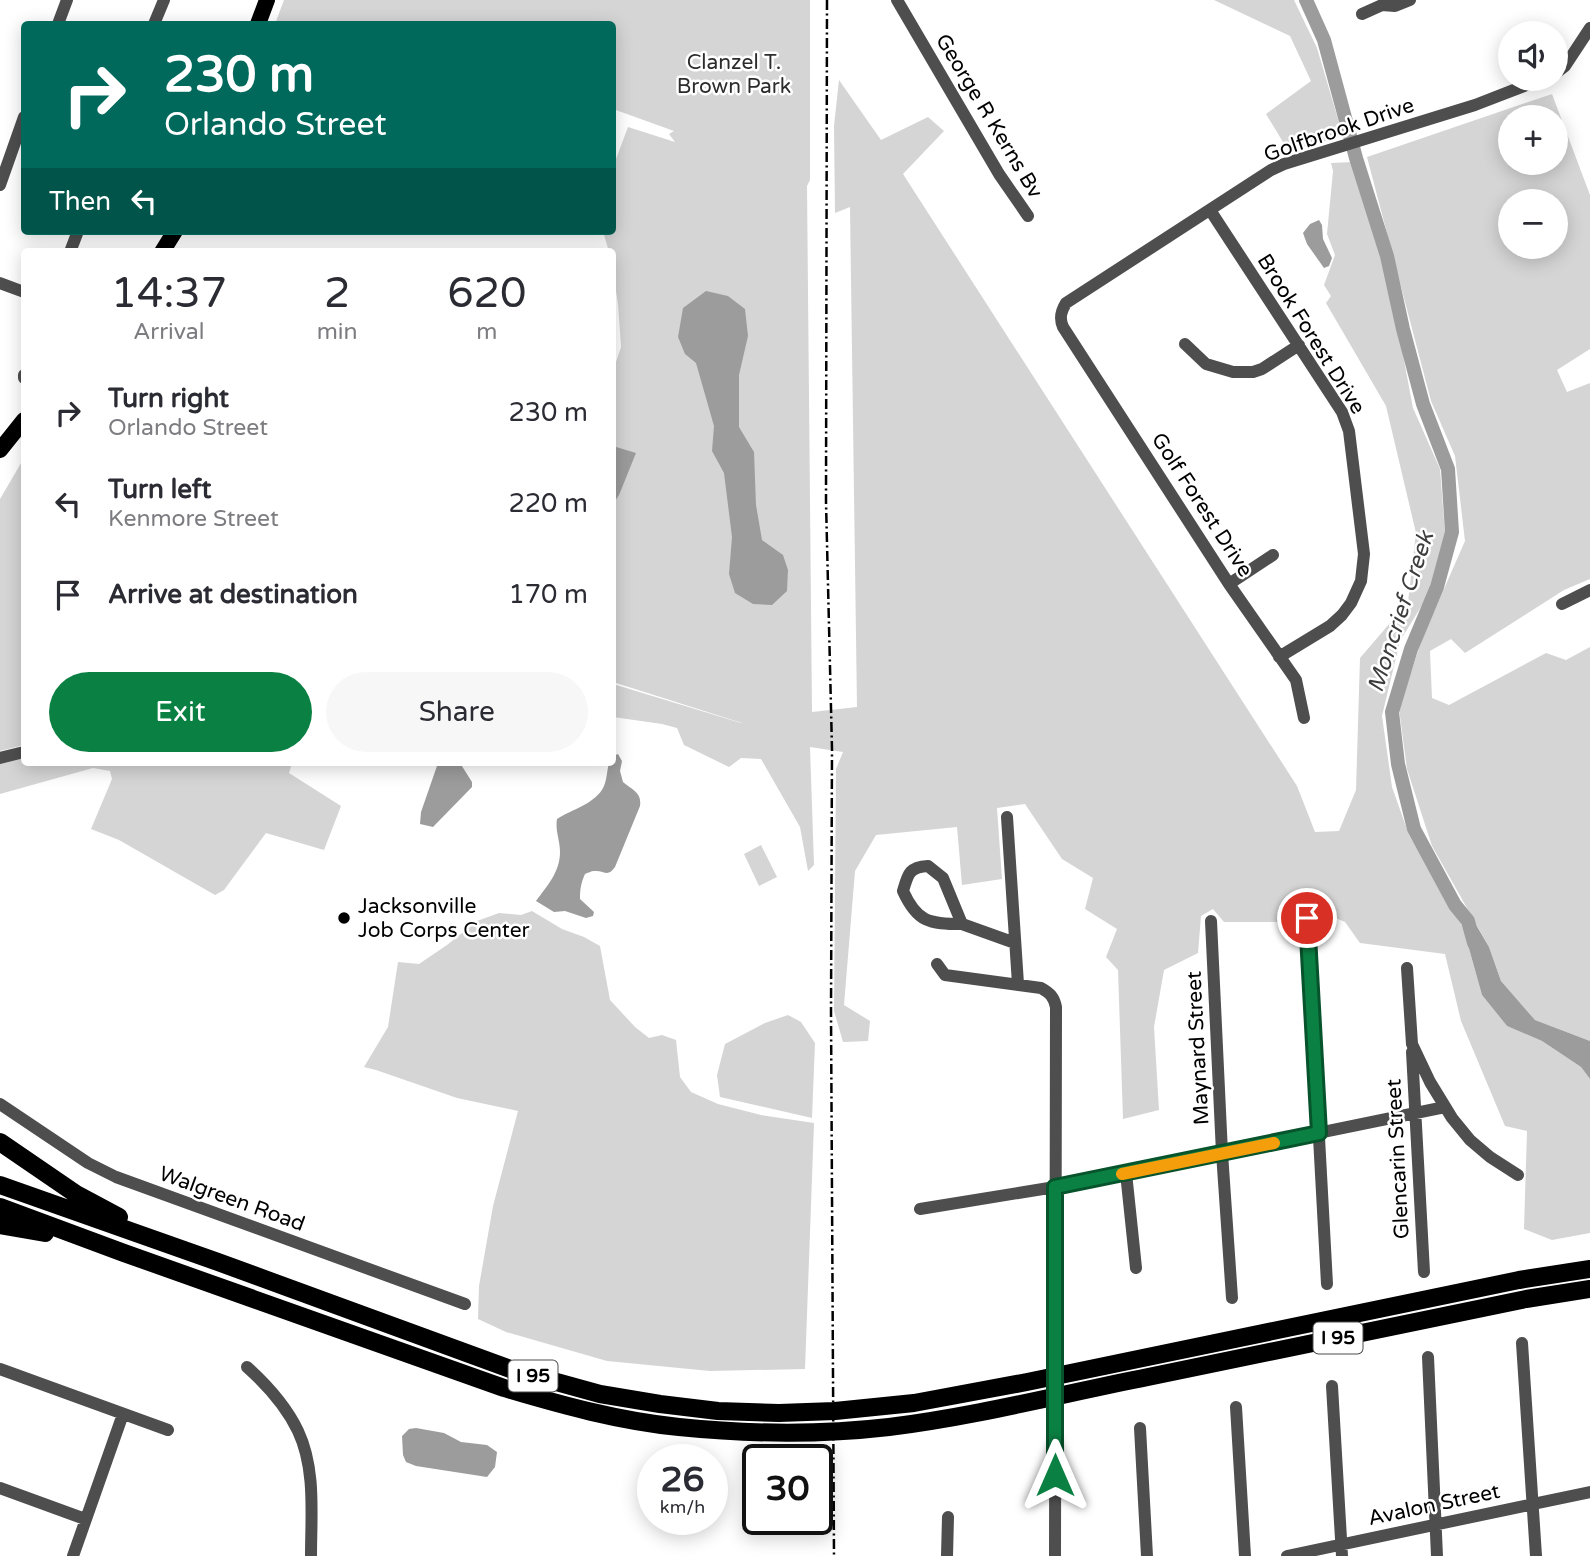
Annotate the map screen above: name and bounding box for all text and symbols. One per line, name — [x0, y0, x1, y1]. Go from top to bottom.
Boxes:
map controls — [1498, 21, 1568, 259]
button: sound — [1498, 21, 1568, 91]
street label: George R Kerns Bv — [930, 29, 1048, 203]
text: 230 m — [164, 46, 314, 105]
icon: right — [49, 49, 140, 140]
park label: Clanzel T. Brown Park — [677, 50, 791, 99]
street label: Golfbrook Drive — [1261, 93, 1417, 167]
button: + — [1498, 105, 1568, 175]
text: Orlando Street — [164, 106, 387, 144]
icon: left — [125, 182, 163, 220]
text: Then — [49, 186, 111, 217]
button: − — [1498, 189, 1568, 259]
street label: Brook Forest Drive — [1252, 249, 1370, 419]
text: 14:37 — [111, 268, 227, 319]
text: 2 — [324, 268, 350, 319]
text: 620 — [447, 268, 526, 319]
text: Arrival — [133, 318, 204, 346]
text: min — [317, 318, 358, 346]
text: m — [476, 318, 497, 346]
text: Turn right — [108, 383, 229, 414]
icon: right — [49, 394, 87, 432]
text: 230 m — [508, 397, 588, 428]
text: Orlando Street — [108, 414, 268, 442]
street label: Golf Forest Drive — [1146, 428, 1258, 582]
text: Turn left — [108, 474, 211, 505]
icon: left — [49, 485, 87, 523]
text: 220 m — [508, 488, 588, 519]
text: Kenmore Street — [108, 505, 279, 533]
water label: Moncrief Creek — [1362, 527, 1441, 696]
icon: arrive — [49, 576, 87, 614]
text: Arrive at destination — [108, 579, 358, 610]
text: 170 m — [508, 579, 588, 610]
button: Exit — [49, 672, 312, 752]
button: Share — [326, 672, 588, 752]
pin — [1277, 888, 1337, 948]
place label: Jacksonville Job Corps Center — [358, 894, 530, 943]
icon: arrive — [1288, 899, 1326, 937]
marker: Jacksonville Job Corps Center — [336, 910, 352, 926]
street label: Maynard Street — [1181, 970, 1215, 1126]
street label: Glencarin Street — [1381, 1078, 1415, 1240]
street label: Walgreen Road — [156, 1161, 308, 1237]
road number: I 95 — [1314, 1322, 1362, 1354]
road number: I 95 — [508, 1360, 558, 1392]
position arrow — [1018, 1438, 1092, 1512]
speed limit sign: 30 — [742, 1444, 833, 1535]
text: 26 — [661, 1459, 704, 1501]
street label: Avalon Street — [1366, 1479, 1502, 1531]
text: km/h — [660, 1496, 705, 1518]

